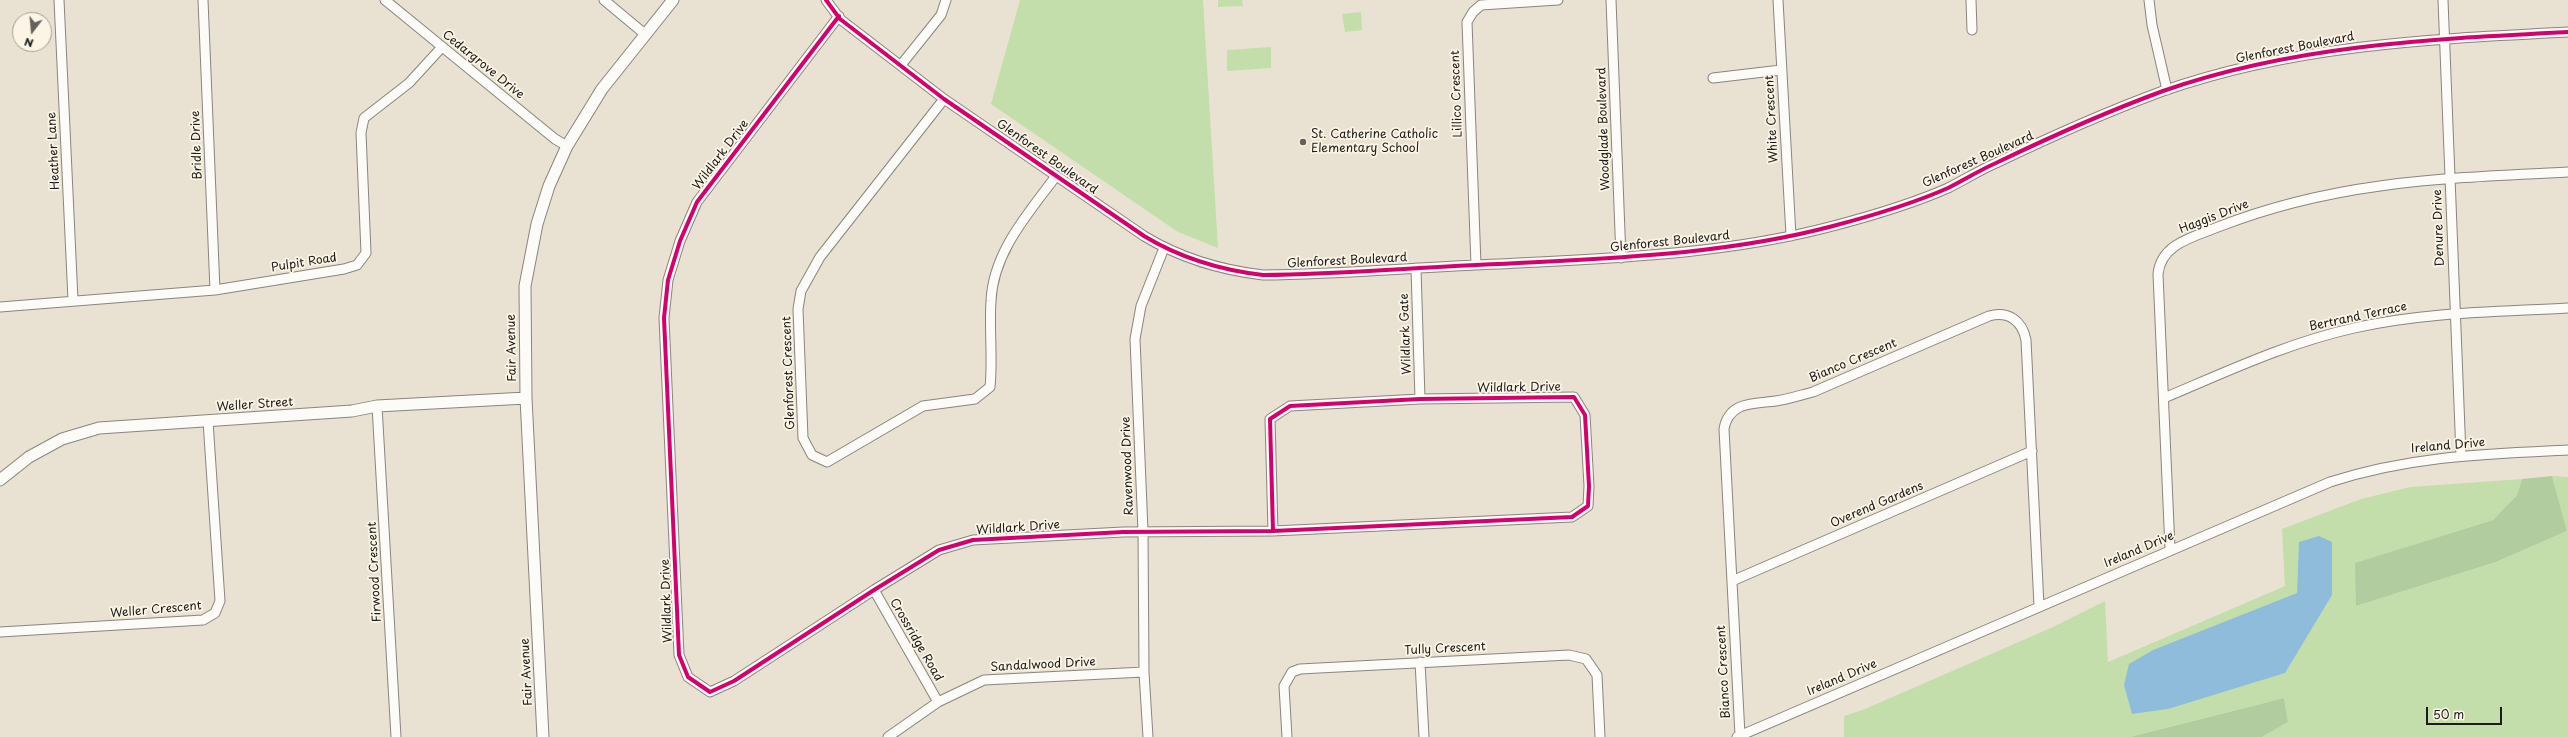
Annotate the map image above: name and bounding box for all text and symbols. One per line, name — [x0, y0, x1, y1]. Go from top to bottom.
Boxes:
north arrow — [12, 12, 52, 52]
street label: Cedargrove Drive — [439, 28, 527, 102]
street label: Glenforest Boulevard — [2235, 29, 2355, 67]
text: N — [22, 34, 35, 52]
street label: Lillico Crescent — [1448, 50, 1466, 138]
street label: Woodglade Boulevard — [1595, 67, 1613, 191]
street label: White Crescent — [1763, 75, 1781, 163]
street label: Bridle Drive — [189, 110, 205, 180]
street label: Heather Lane — [45, 112, 63, 190]
street label: Wildlark Drive — [690, 117, 752, 193]
street label: Glenforest Boulevard — [994, 117, 1100, 197]
place label: St. Catherine Catholic Elementary School — [1311, 128, 1438, 156]
street label: Glenforest Boulevard — [1920, 129, 2036, 191]
marker: St. Catherine Catholic Elementary School — [1298, 137, 1308, 147]
street label: Denure Drive — [2430, 189, 2448, 267]
street label: Haggis Drive — [2177, 197, 2251, 237]
street label: Glenforest Boulevard — [1609, 229, 1731, 255]
street label: Pulpit Road — [270, 251, 338, 275]
street label: Glenforest Boulevard — [1287, 251, 1407, 271]
street label: Wildlark Gate — [1397, 293, 1415, 375]
street label: Bertrand Terrace — [2308, 300, 2408, 334]
street label: Fair Avenue — [504, 314, 520, 382]
street label: Glenforest Crescent — [780, 316, 798, 430]
street label: Bianco Crescent — [1807, 336, 1899, 386]
street label: Wildlark Drive — [1477, 380, 1561, 396]
street label: Weller Street — [216, 395, 294, 415]
street label: Ravenwood Drive — [1119, 416, 1137, 516]
street label: Ireland Drive — [2410, 436, 2486, 456]
street label: Overend Gardens — [1828, 479, 1926, 531]
street label: Wildlark Drive — [976, 518, 1060, 538]
street label: Firwood Crescent — [365, 522, 385, 622]
street label: Ireland Drive — [2102, 529, 2176, 571]
street label: Wildlark Drive — [658, 559, 676, 643]
street label: Crossridge Road — [886, 596, 946, 684]
street label: Weller Crescent — [110, 599, 202, 621]
street label: Bianco Crescent — [1714, 625, 1734, 719]
street label: Fair Avenue — [518, 638, 536, 706]
street label: Tully Crescent — [1404, 640, 1486, 658]
street label: Sandalwood Drive — [990, 655, 1096, 675]
street label: Ireland Drive — [1805, 657, 1879, 699]
scale bar — [2428, 699, 2504, 725]
text: 50 m — [2433, 705, 2464, 723]

